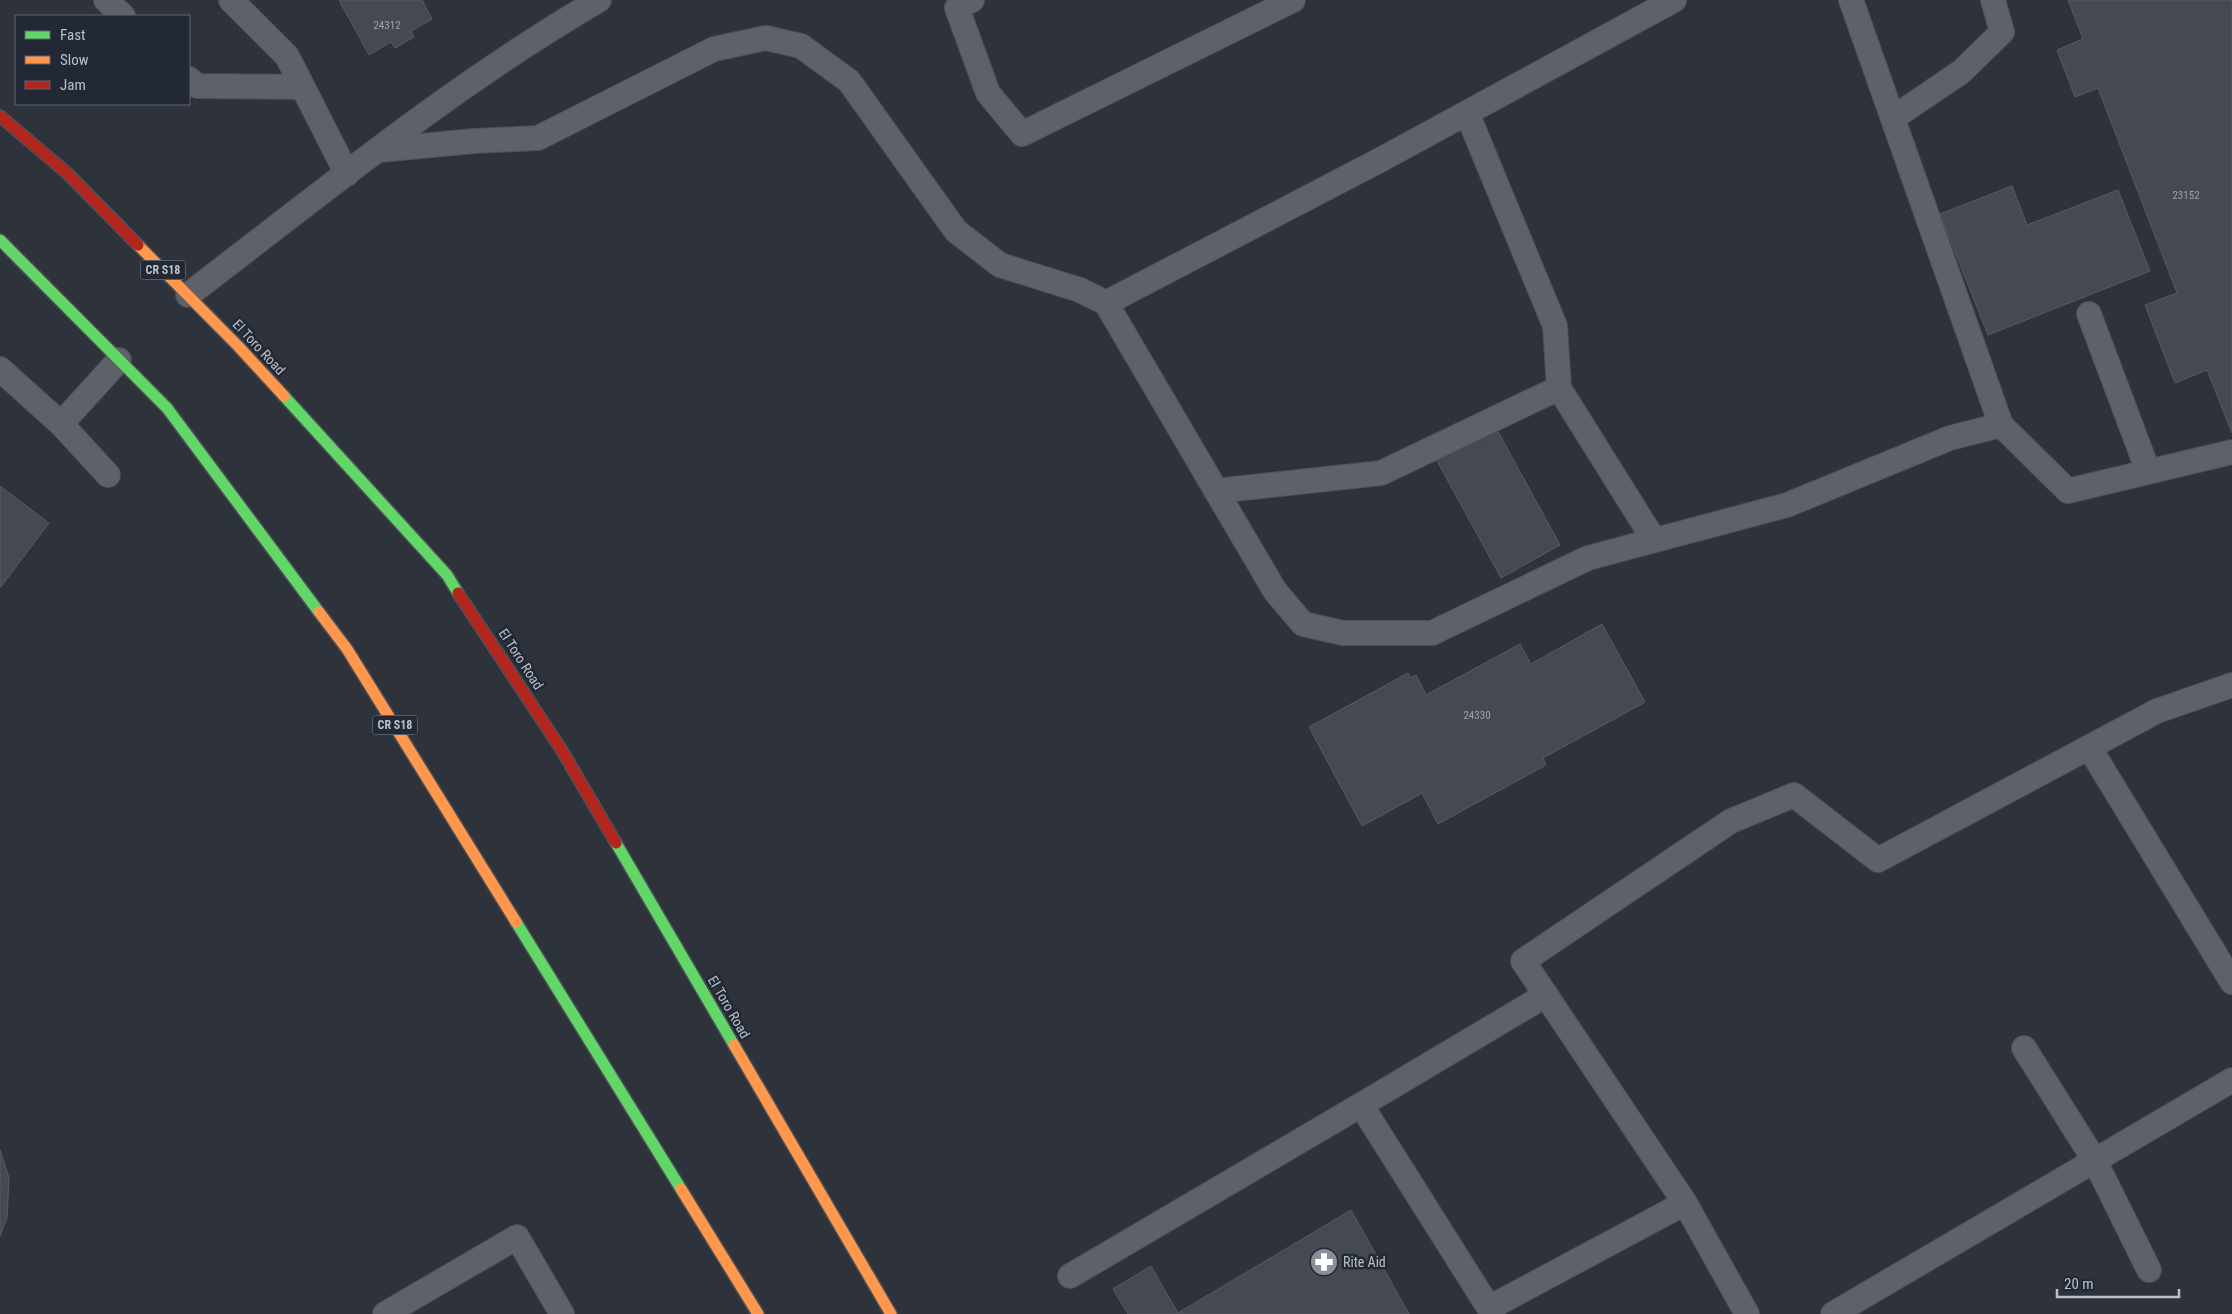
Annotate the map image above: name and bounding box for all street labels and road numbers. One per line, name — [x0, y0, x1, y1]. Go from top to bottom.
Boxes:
road number: CR S18 — [140, 260, 186, 280]
street label: El Toro Road — [230, 316, 288, 378]
street label: El Toro Road — [495, 626, 547, 692]
road number: CR S18 — [372, 716, 418, 734]
street label: El Toro Road — [705, 973, 753, 1041]

